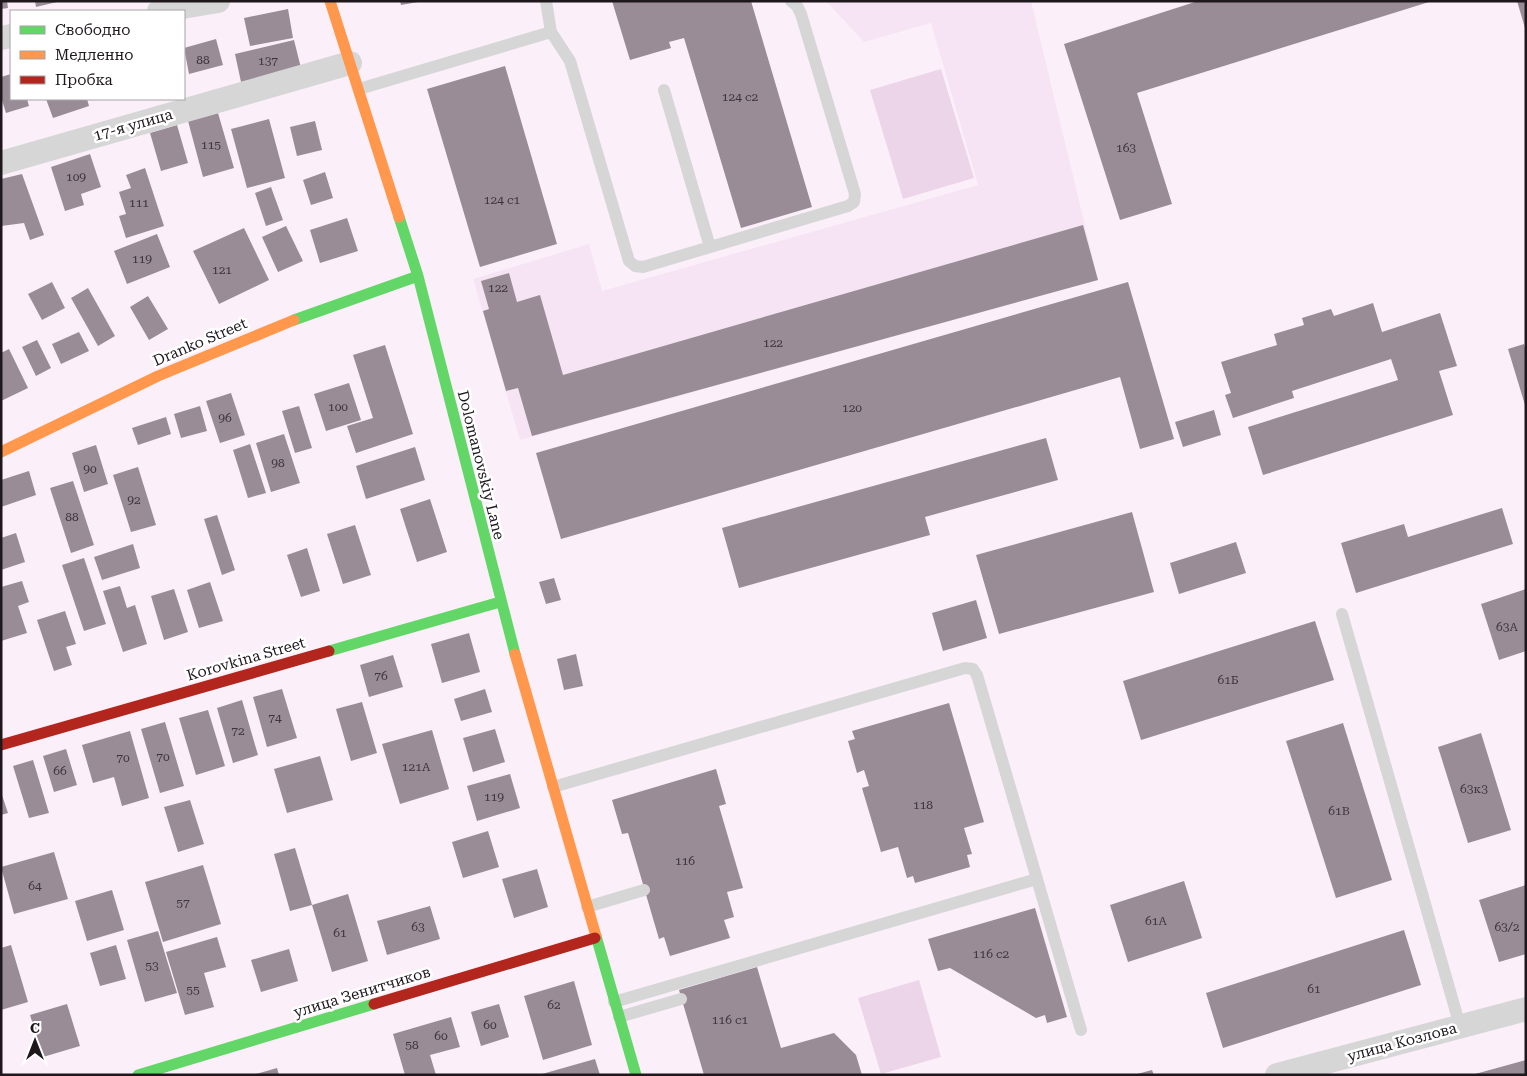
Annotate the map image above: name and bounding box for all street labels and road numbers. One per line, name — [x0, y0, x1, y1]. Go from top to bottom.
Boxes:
street label: 17-я улица — [91, 105, 175, 145]
street label: Dranko Street — [150, 314, 250, 370]
street label: Dolomanovskiy Lane — [454, 388, 508, 542]
street label: Korovkina Street — [185, 633, 308, 685]
street label: улица Зенитчиков — [291, 963, 433, 1021]
street label: улица Козлова — [1345, 1019, 1459, 1065]

